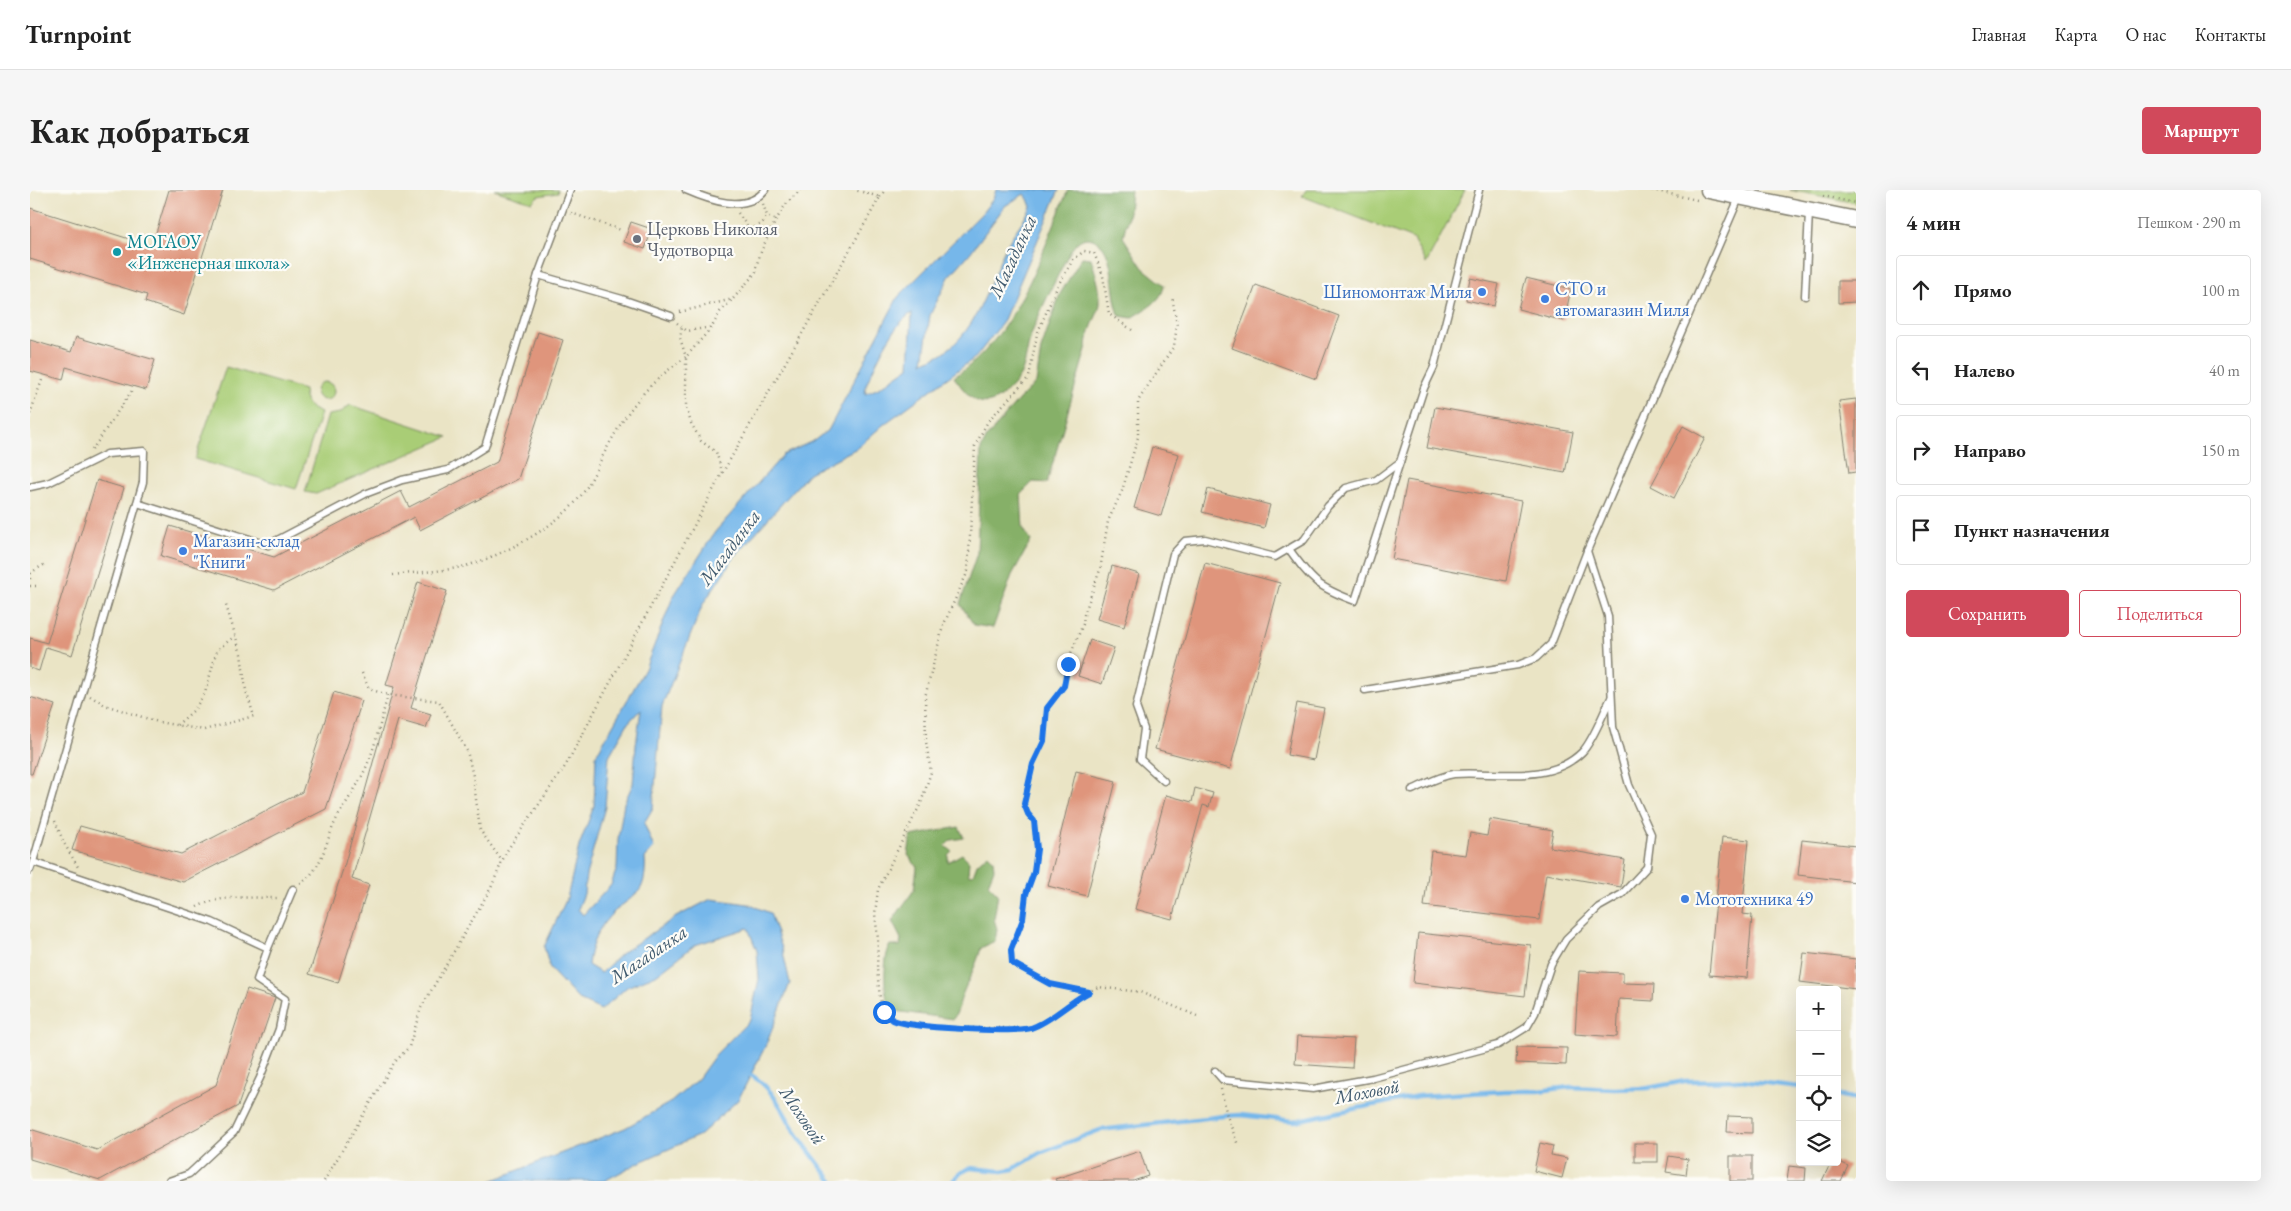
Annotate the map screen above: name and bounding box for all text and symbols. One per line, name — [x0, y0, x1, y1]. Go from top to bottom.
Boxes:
text: Turnpoint — [25, 19, 131, 50]
text: Главная — [1972, 23, 2026, 46]
text: Карта — [2054, 23, 2097, 46]
text: О нас — [2125, 23, 2167, 46]
text: Контакты — [2195, 23, 2266, 46]
button: Маршрут — [2142, 107, 2261, 154]
text: Как добраться — [30, 108, 250, 153]
text: 4 мин — [1906, 209, 1961, 236]
water label: Магаданка — [982, 211, 1042, 302]
text: Пешком · 290 m — [2137, 212, 2241, 233]
place label: Церковь Николая Чудотворца — [647, 217, 778, 261]
place label: МОГАОУ «Инженерная школа» — [127, 230, 290, 274]
marker: Церковь Николая Чудотворца — [631, 233, 643, 245]
marker: МОГАОУ «Инженерная школа» — [111, 246, 123, 258]
icon: ahead — [1907, 276, 1935, 304]
place label: СТО и автомагазин Миля — [1555, 277, 1690, 321]
text: Прямо — [1954, 278, 2012, 303]
place label: Шиномонтаж Миля — [1323, 280, 1472, 303]
text: 100 m — [2201, 280, 2240, 301]
marker: Шиномонтаж Миля — [1476, 286, 1488, 298]
marker: СТО и автомагазин Миля — [1539, 293, 1551, 305]
icon: left — [1907, 356, 1935, 384]
text: Налево — [1954, 358, 2015, 383]
text: 40 m — [2209, 360, 2240, 381]
icon: right — [1907, 436, 1935, 464]
text: Направо — [1954, 438, 2026, 463]
text: 150 m — [2201, 440, 2240, 461]
water label: Магаданка — [692, 505, 766, 591]
icon: arrive — [1907, 516, 1935, 544]
text: Пункт назначения — [1954, 518, 2110, 543]
place label: Магазин-склад "Книги" — [193, 529, 300, 573]
marker: Магазин-склад "Книги" — [177, 545, 189, 557]
button: Сохранить — [1906, 590, 2069, 637]
button: Поделиться — [2079, 590, 2241, 637]
route end — [1057, 653, 1080, 676]
place label: Мототехника 49 — [1695, 887, 1814, 910]
marker: Мототехника 49 — [1679, 893, 1691, 905]
water label: Магаданка — [604, 919, 692, 990]
map controls — [1796, 986, 1841, 1166]
button: + — [1796, 986, 1841, 1031]
route start — [873, 1001, 896, 1024]
button: − — [1796, 1031, 1841, 1076]
water label: Моховой — [1331, 1073, 1402, 1110]
button: locate — [1796, 1076, 1841, 1121]
water label: Моховой — [773, 1080, 832, 1150]
button: layers — [1796, 1121, 1841, 1166]

